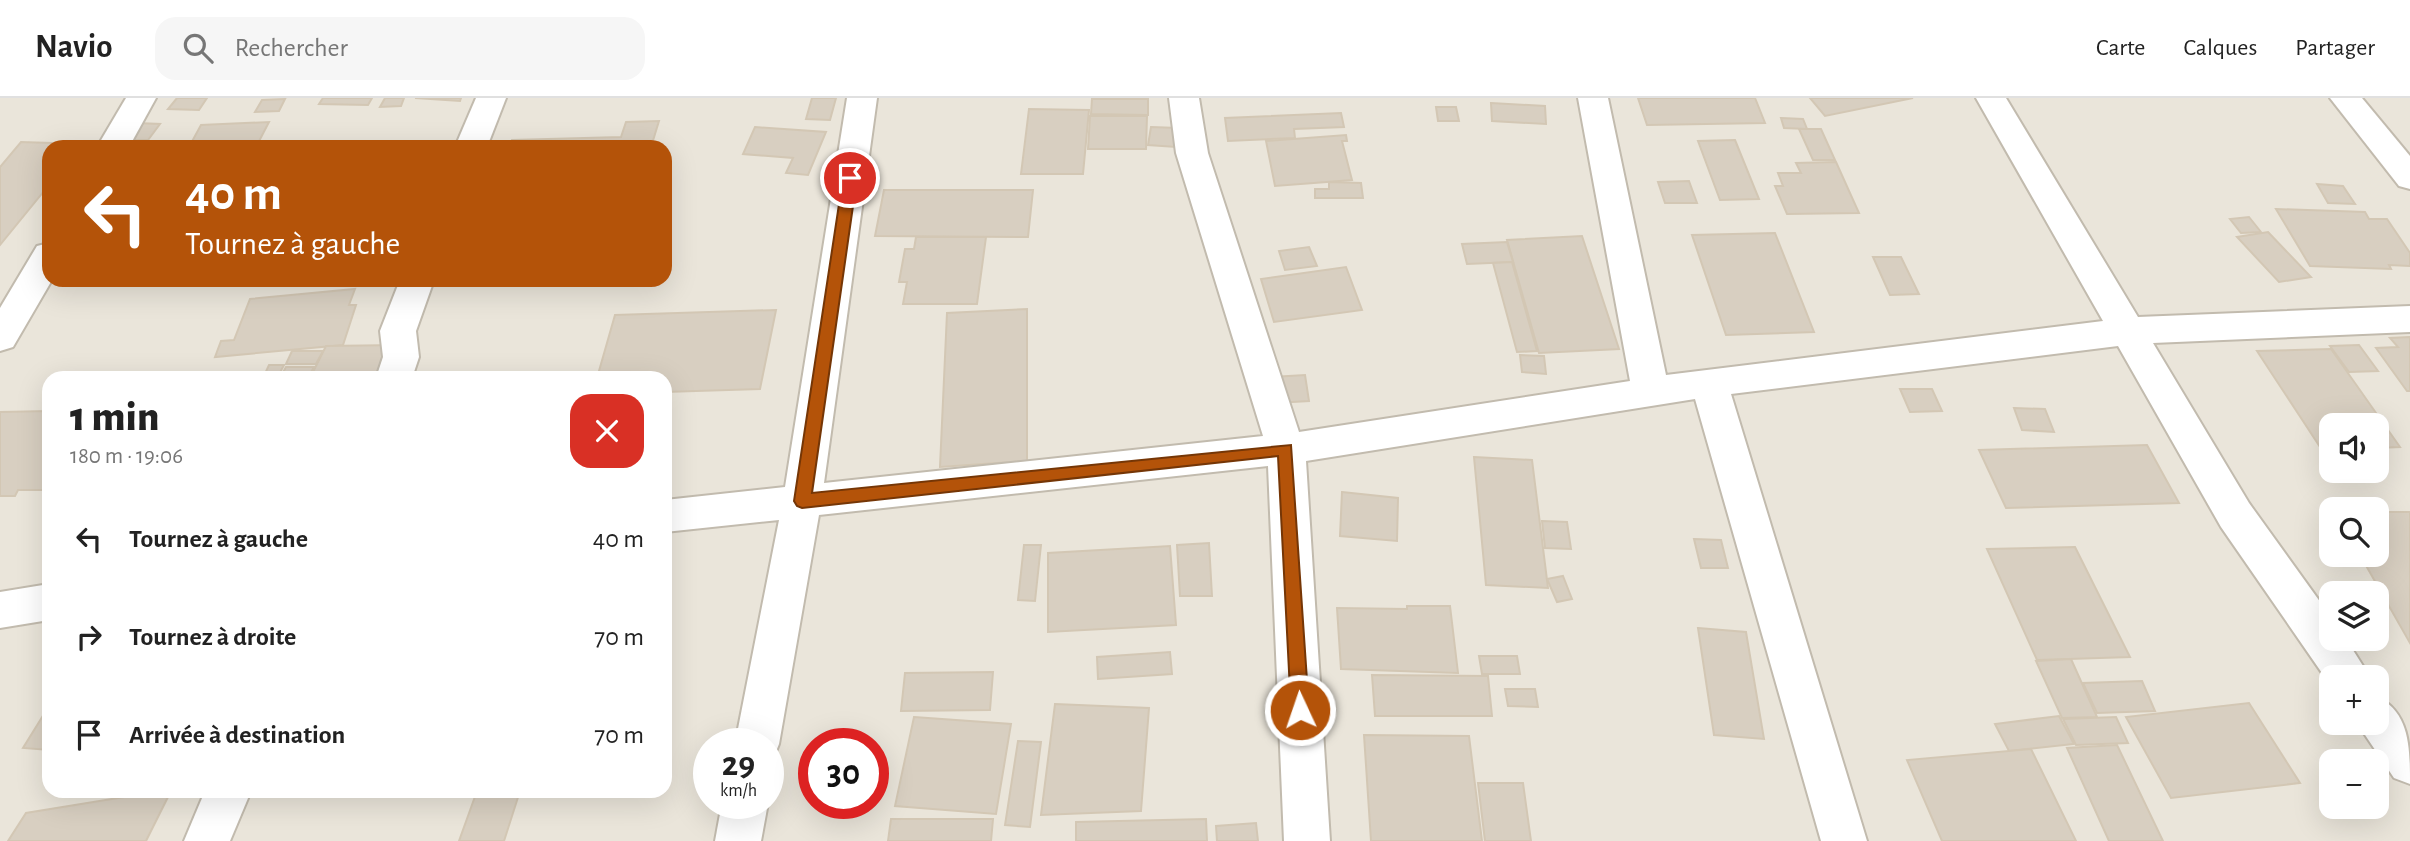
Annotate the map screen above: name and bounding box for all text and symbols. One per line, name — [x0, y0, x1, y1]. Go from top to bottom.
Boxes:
search box — [155, 17, 645, 80]
icon: search — [179, 29, 217, 67]
text: Navio — [35, 31, 113, 64]
text: Rechercher — [235, 35, 348, 61]
text: Carte — [2096, 36, 2145, 60]
text: Calques — [2183, 36, 2257, 60]
text: Partager — [2295, 36, 2375, 60]
pin — [820, 148, 880, 208]
icon: arrive — [831, 159, 869, 197]
icon: left — [70, 168, 161, 259]
text: 40 m — [185, 170, 282, 219]
text: Tournez à gauche — [185, 228, 400, 260]
button: close — [570, 394, 644, 468]
text: 1 min — [70, 396, 159, 438]
map controls — [2319, 413, 2389, 819]
button: sound — [2319, 413, 2389, 483]
text: 180 m · 19:06 — [70, 445, 183, 468]
button: search — [2319, 497, 2389, 567]
icon: left — [70, 520, 108, 558]
text: Tournez à gauche — [129, 526, 308, 552]
text: 40 m — [593, 526, 644, 552]
button: layers — [2319, 581, 2389, 651]
icon: right — [70, 618, 108, 656]
text: Tournez à droite — [129, 624, 296, 650]
text: 70 m — [594, 624, 644, 650]
button: + — [2319, 665, 2389, 735]
position arrow — [1263, 673, 1337, 747]
icon: arrive — [70, 716, 108, 754]
text: Arrivée à destination — [129, 722, 345, 748]
text: 70 m — [594, 722, 644, 748]
speed limit sign: 30 — [798, 728, 889, 819]
text: 29 — [722, 747, 755, 782]
button: − — [2319, 749, 2389, 819]
text: km/h — [720, 782, 757, 800]

